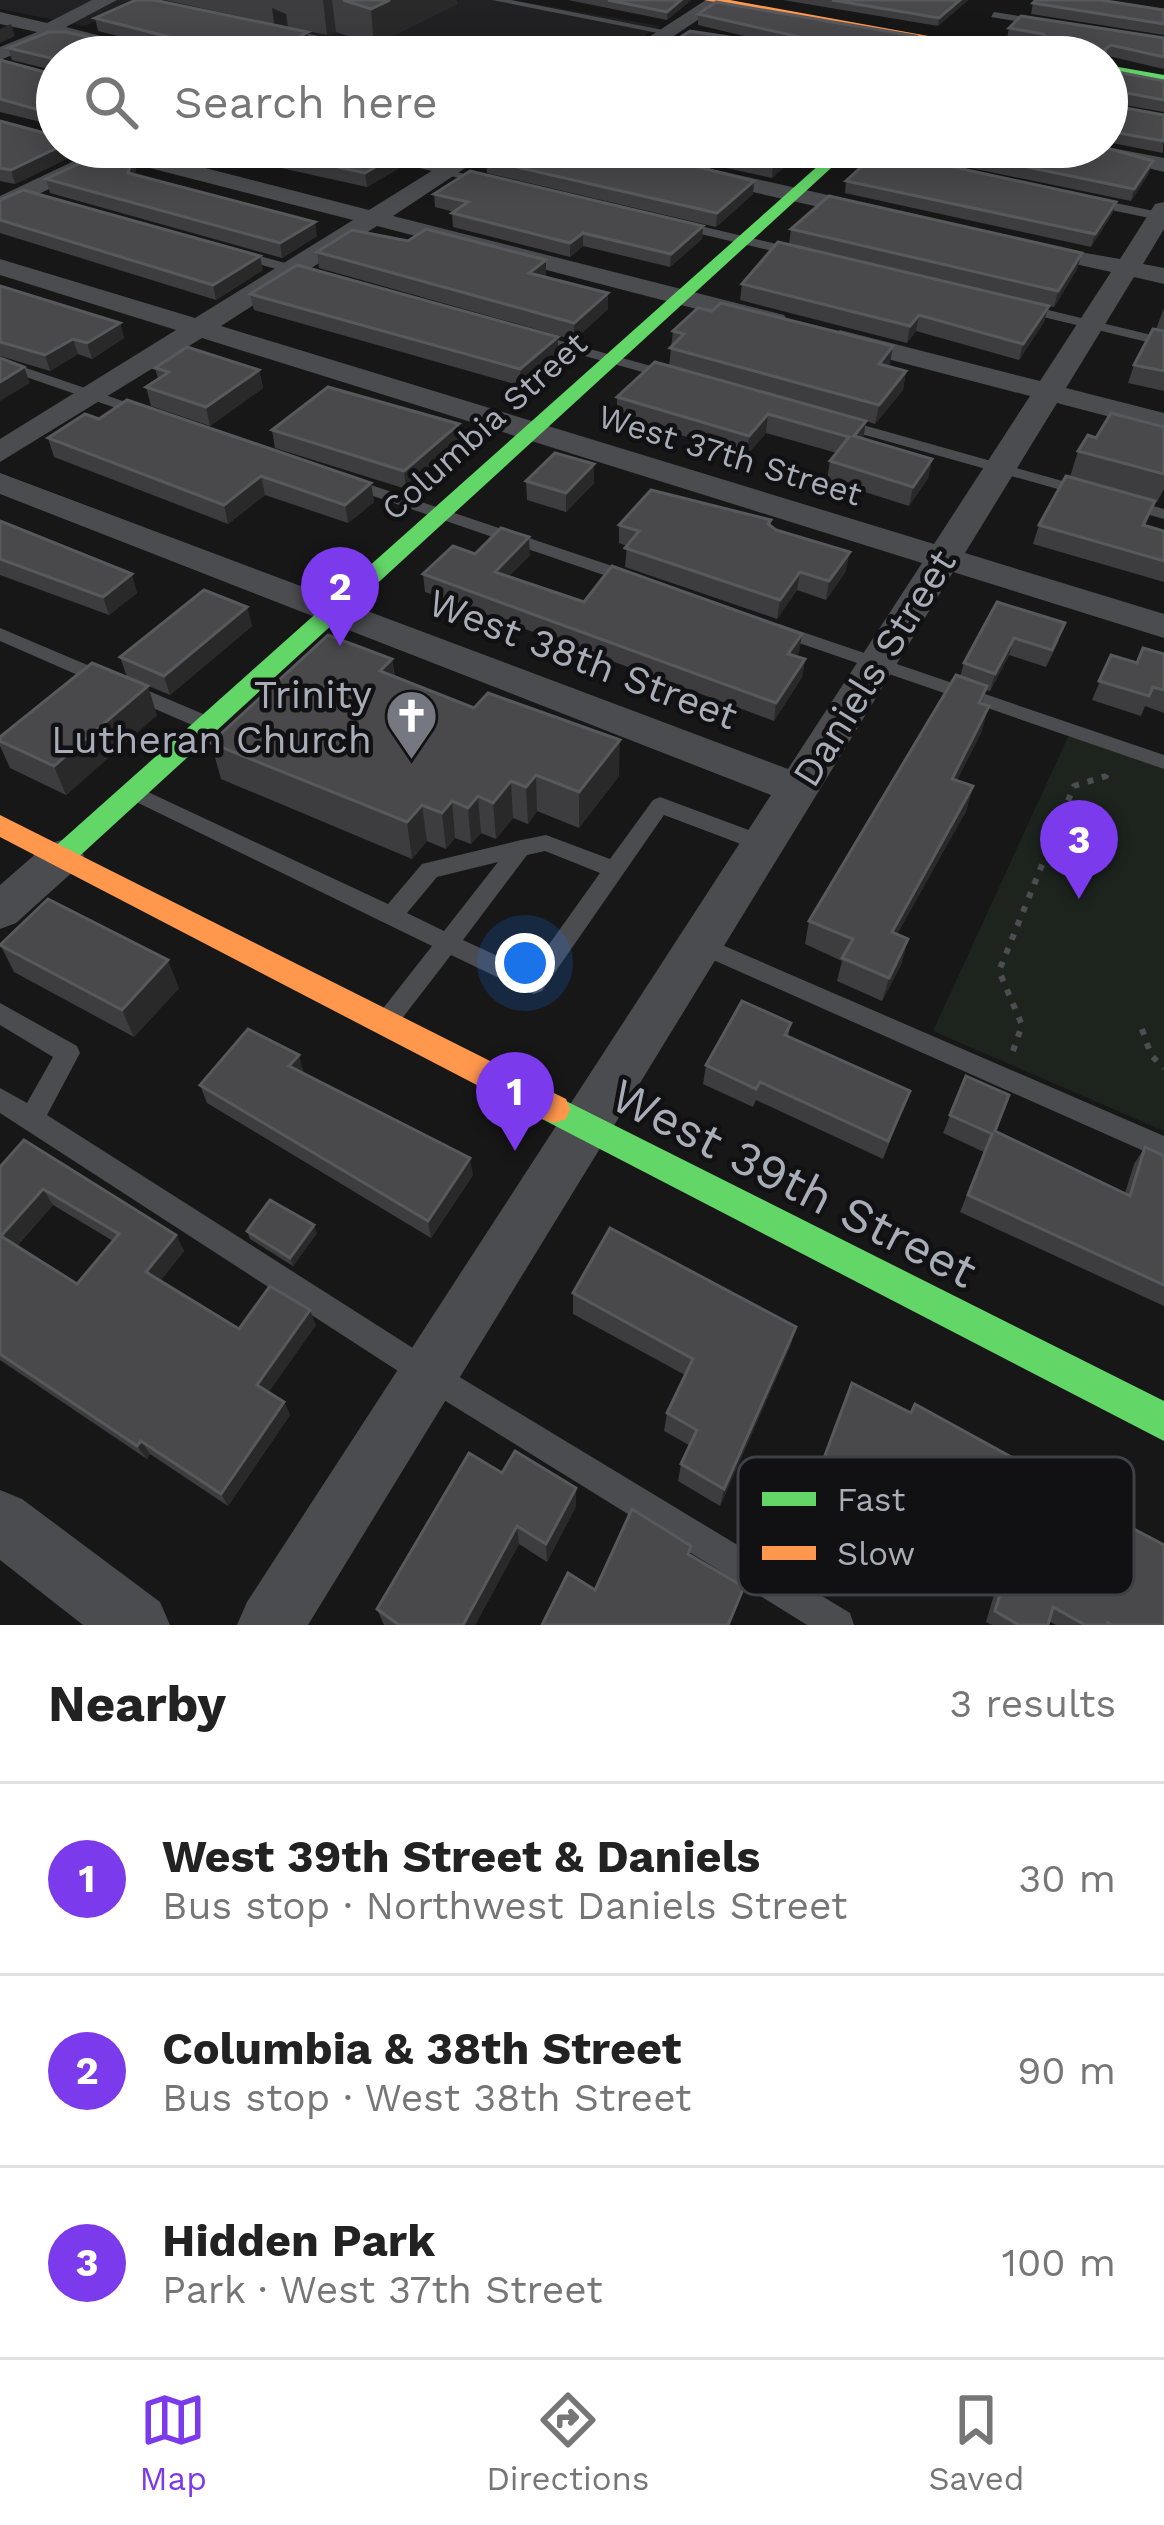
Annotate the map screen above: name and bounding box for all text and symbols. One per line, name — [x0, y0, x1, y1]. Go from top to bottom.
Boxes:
search box — [36, 36, 1128, 168]
icon: search — [78, 69, 144, 135]
text: Search here — [174, 76, 438, 129]
street label: Columbia Street — [373, 324, 595, 528]
street label: West 37th Street — [594, 396, 867, 514]
street label: Daniels Street — [783, 541, 965, 795]
pin: 2 — [301, 547, 379, 646]
street label: West 38th Street — [422, 579, 744, 739]
place label: Trinity Lutheran Church — [51, 672, 372, 762]
church icon: Trinity Lutheran Church — [383, 688, 439, 762]
pin: 3 — [1040, 800, 1118, 899]
your location — [495, 933, 555, 993]
pin: 1 — [476, 1052, 554, 1151]
street label: West 39th Street — [602, 1066, 986, 1300]
legend — [738, 1457, 1134, 1595]
text: Fast — [837, 1480, 906, 1519]
text: Slow — [837, 1534, 915, 1573]
text: Nearby — [48, 1674, 226, 1733]
text: 3 results — [950, 1681, 1116, 1726]
text: West 39th Street & Daniels — [162, 1830, 760, 1883]
text: 1 — [79, 1856, 95, 1901]
text: 30 m — [1019, 1856, 1116, 1901]
text: Bus stop · Northwest Daniels Street — [162, 1883, 847, 1928]
text: Columbia & 38th Street — [162, 2022, 681, 2075]
text: 2 — [75, 2048, 99, 2093]
text: 90 m — [1017, 2048, 1116, 2093]
text: Bus stop · West 38th Street — [162, 2075, 691, 2120]
text: Hidden Park — [162, 2214, 435, 2267]
text: 3 — [75, 2240, 99, 2285]
text: 100 m — [1002, 2240, 1116, 2285]
text: Park · West 37th Street — [162, 2267, 603, 2312]
tab: Map — [140, 2387, 207, 2498]
tab: Directions — [486, 2387, 649, 2498]
tab: Saved — [929, 2387, 1024, 2498]

